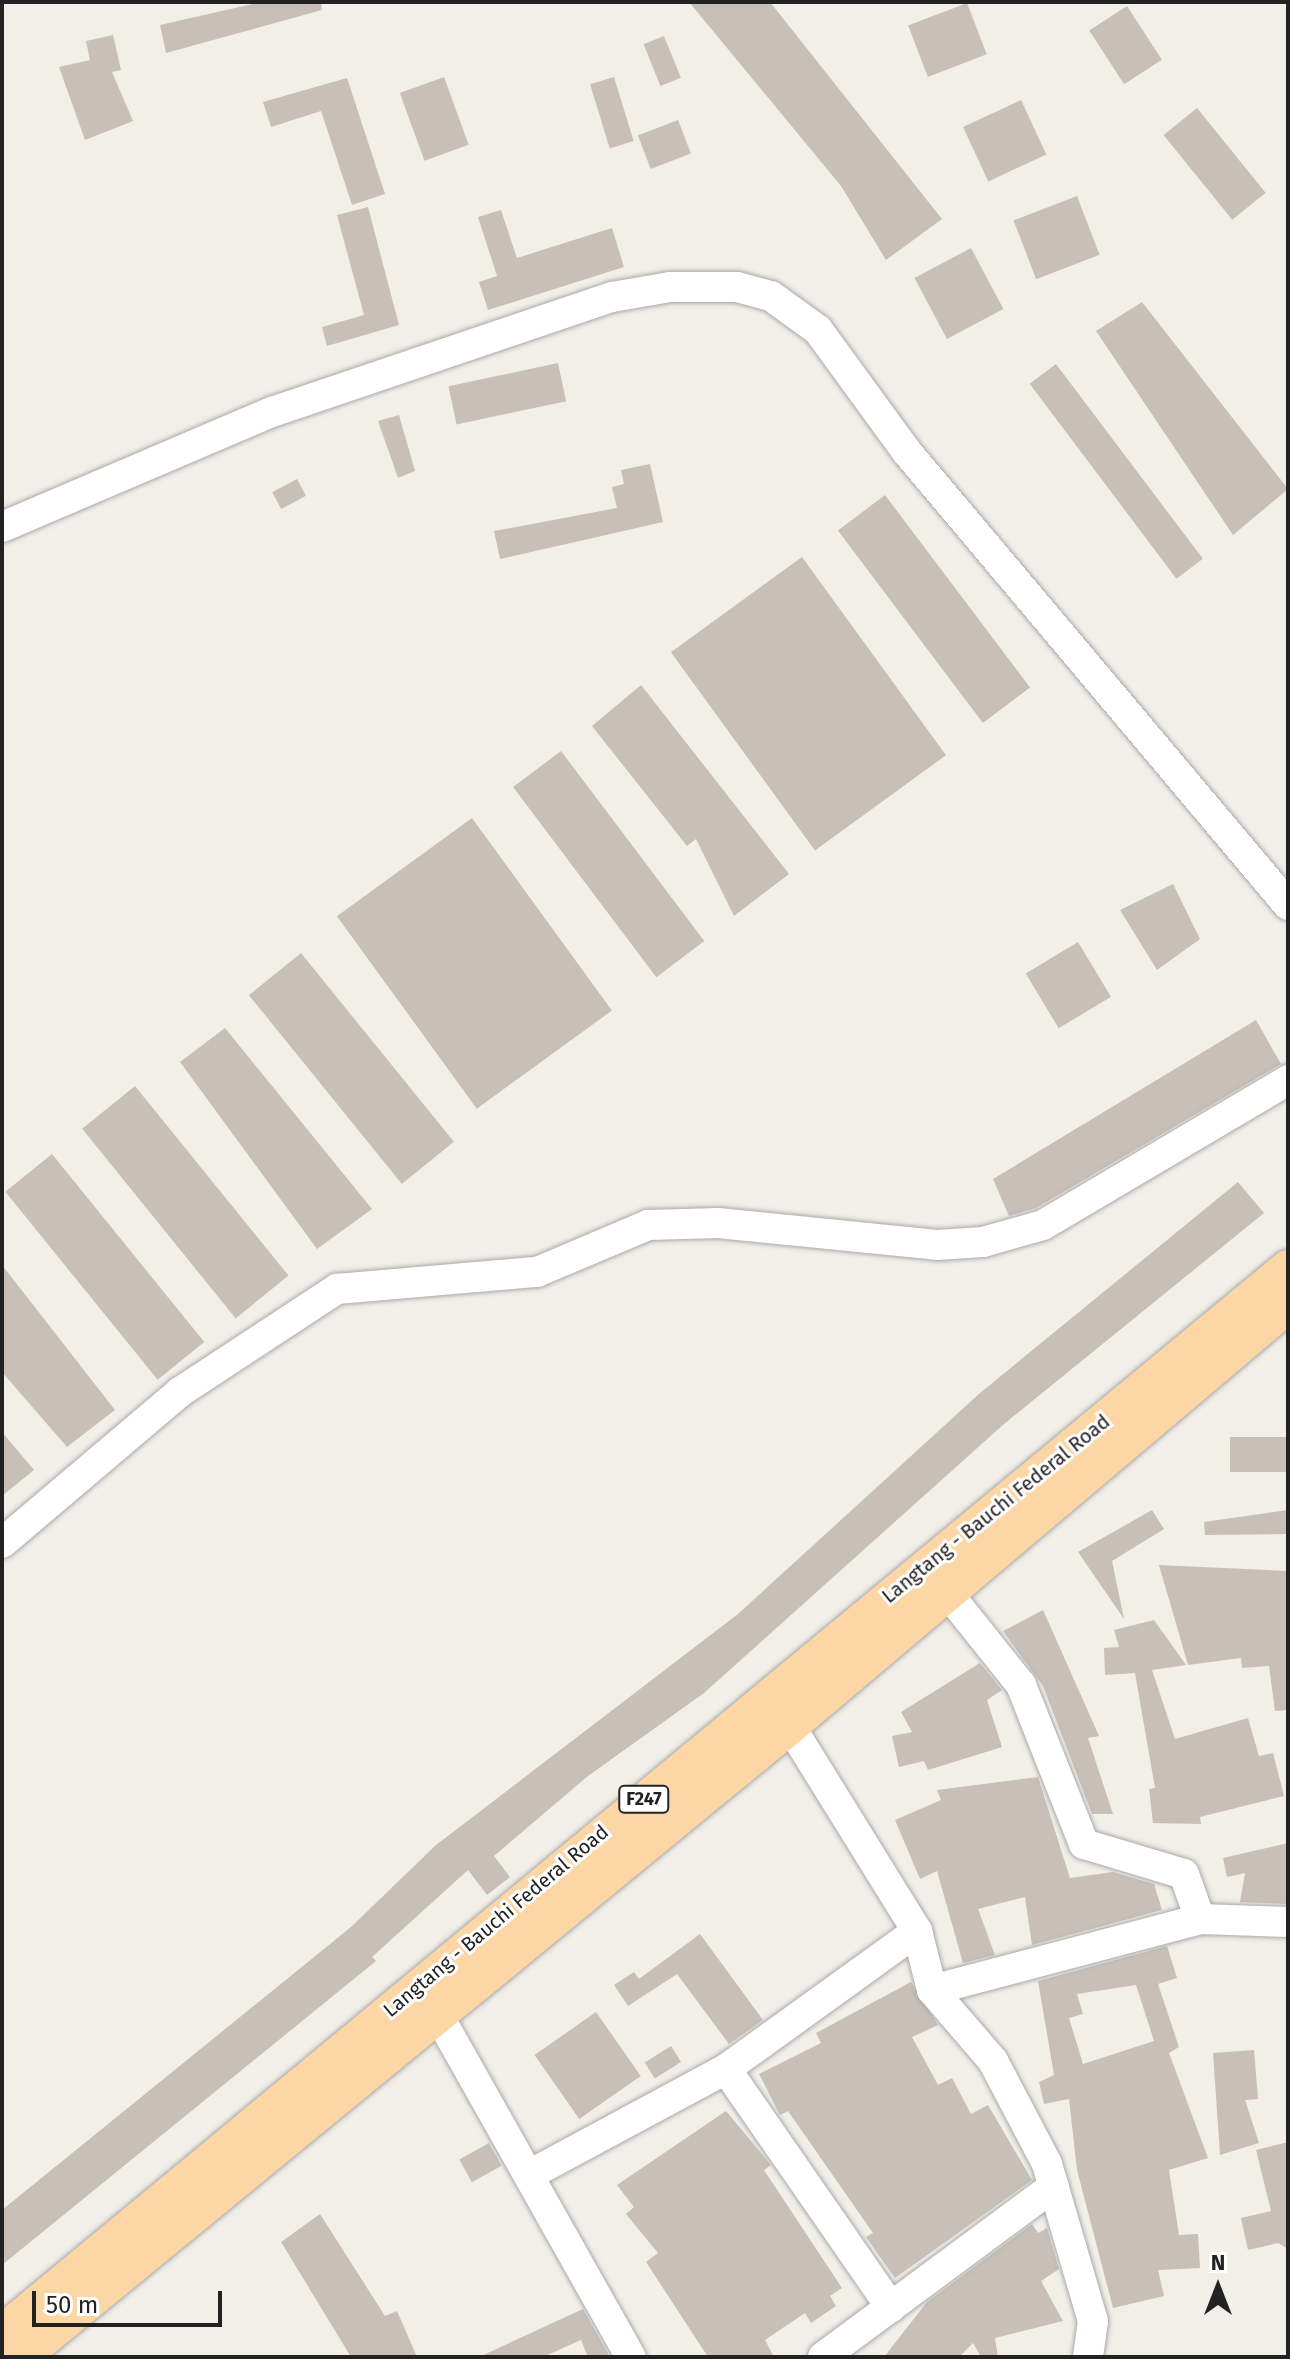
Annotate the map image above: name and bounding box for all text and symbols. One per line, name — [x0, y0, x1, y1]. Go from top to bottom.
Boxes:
street label: Langtang - Bauchi Federal Road — [877, 1410, 1115, 1608]
road number: F247 — [618, 1785, 670, 1813]
street label: Langtang - Bauchi Federal Road — [379, 1820, 613, 2022]
north arrow — [1178, 2247, 1258, 2327]
text: N — [1211, 2249, 1225, 2276]
scale bar — [36, 2275, 226, 2325]
text: 50 m — [46, 2291, 98, 2319]

